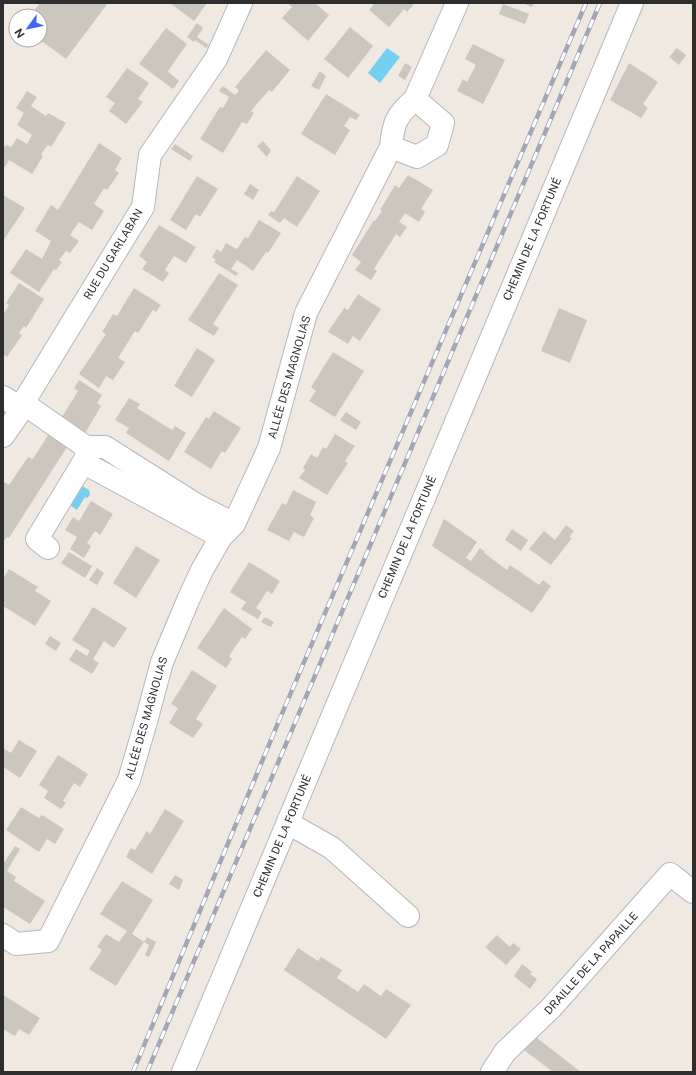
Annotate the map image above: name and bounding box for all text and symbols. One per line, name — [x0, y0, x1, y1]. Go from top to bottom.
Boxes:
north arrow — [8, 8, 48, 48]
text: N — [12, 27, 27, 40]
street label: CHEMIN DE LA FORTUNÉ — [500, 175, 563, 302]
street label: RUE DU GARLABAN — [81, 207, 145, 301]
street label: ALLÉE DES MAGNOLIAS — [265, 314, 312, 440]
street label: CHEMIN DE LA FORTUNÉ — [375, 473, 438, 600]
street label: ALLÉE DES MAGNOLIAS — [122, 655, 169, 781]
street label: CHEMIN DE LA FORTUNÉ — [250, 772, 313, 899]
street label: DRAILLE DE LA PAPAILLE — [542, 909, 640, 1017]

